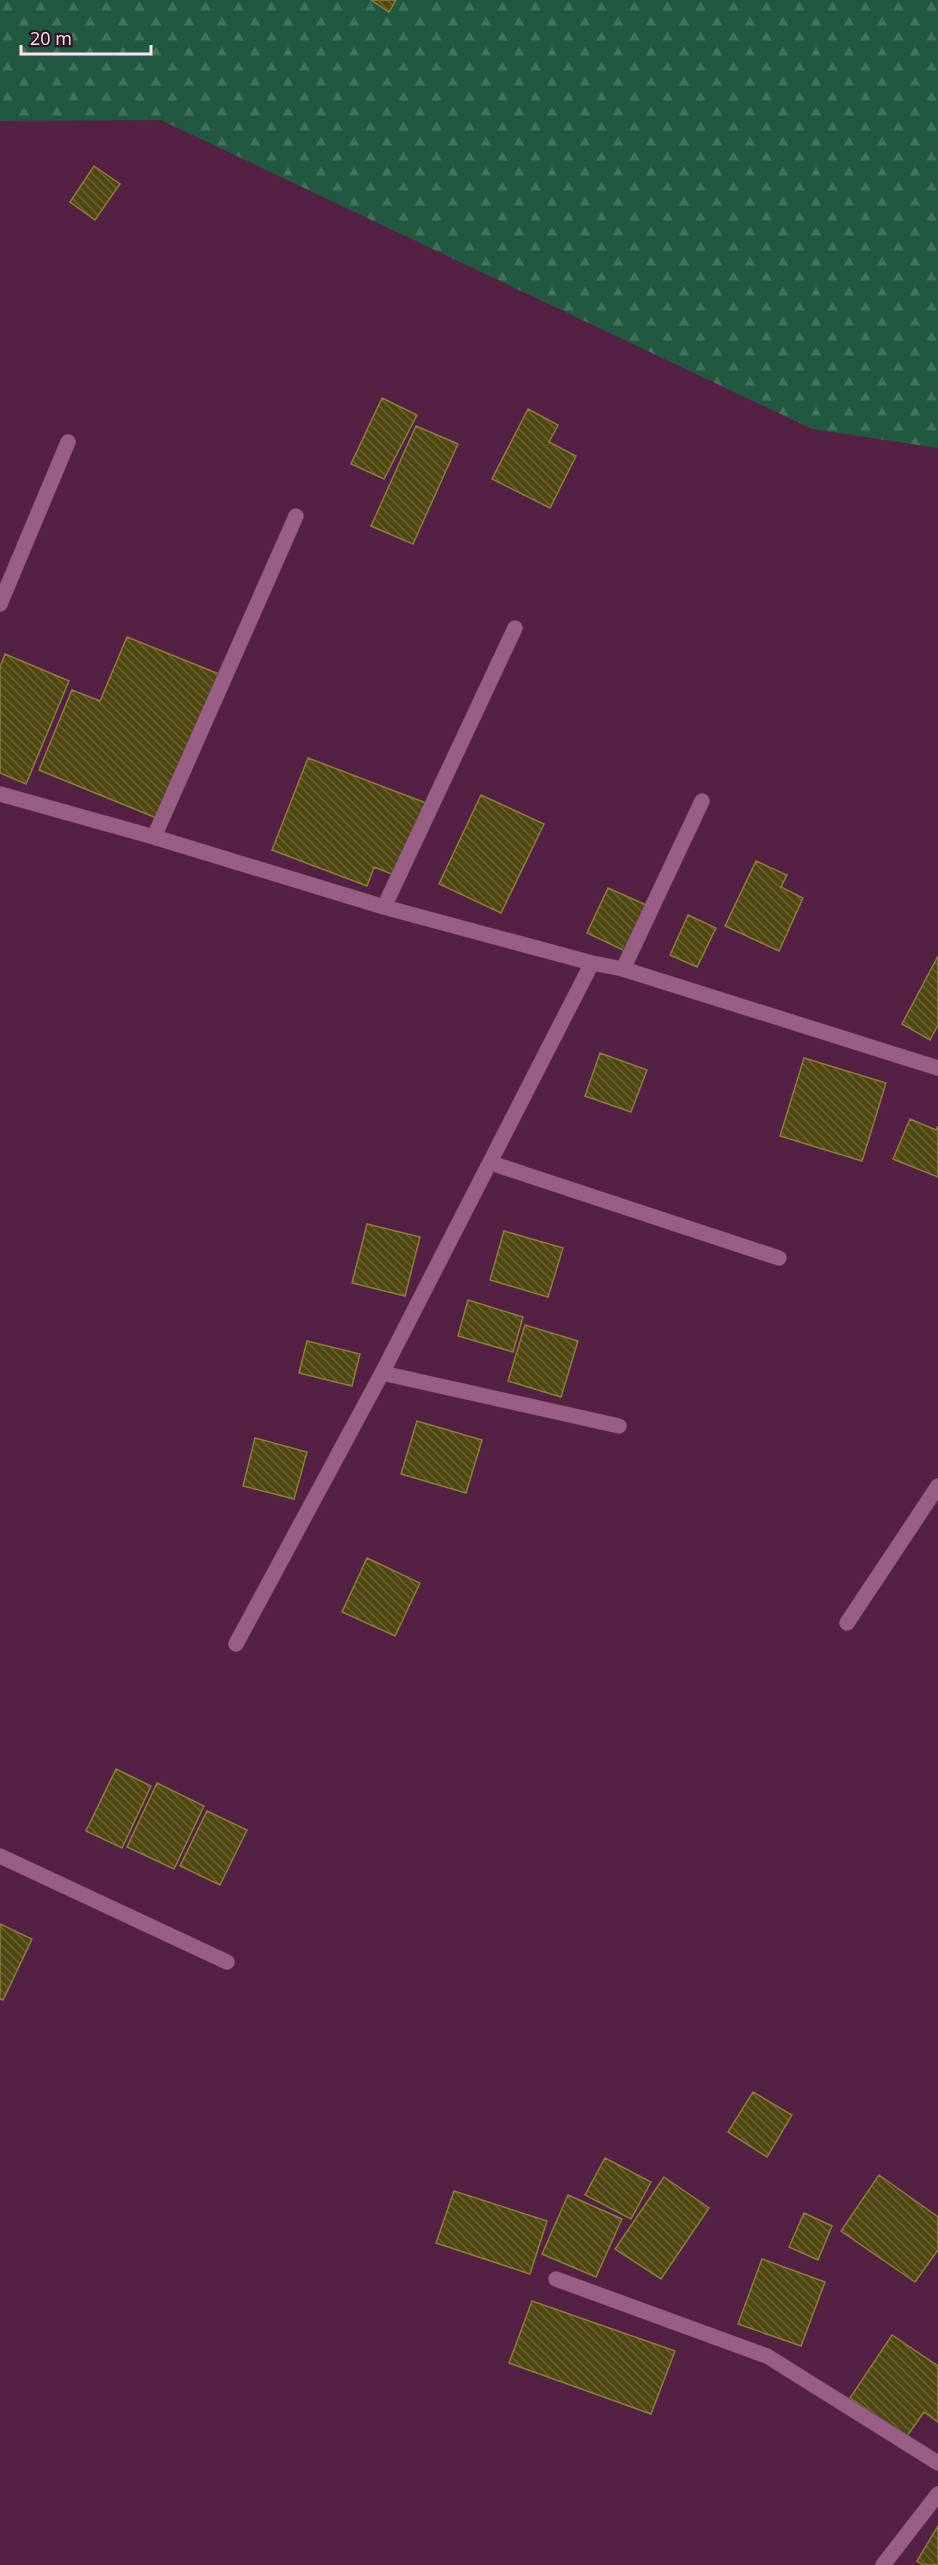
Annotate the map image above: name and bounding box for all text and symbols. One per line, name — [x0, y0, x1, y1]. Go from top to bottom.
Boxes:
scale bar — [21, 18, 152, 56]
text: 20 m — [30, 26, 72, 50]

